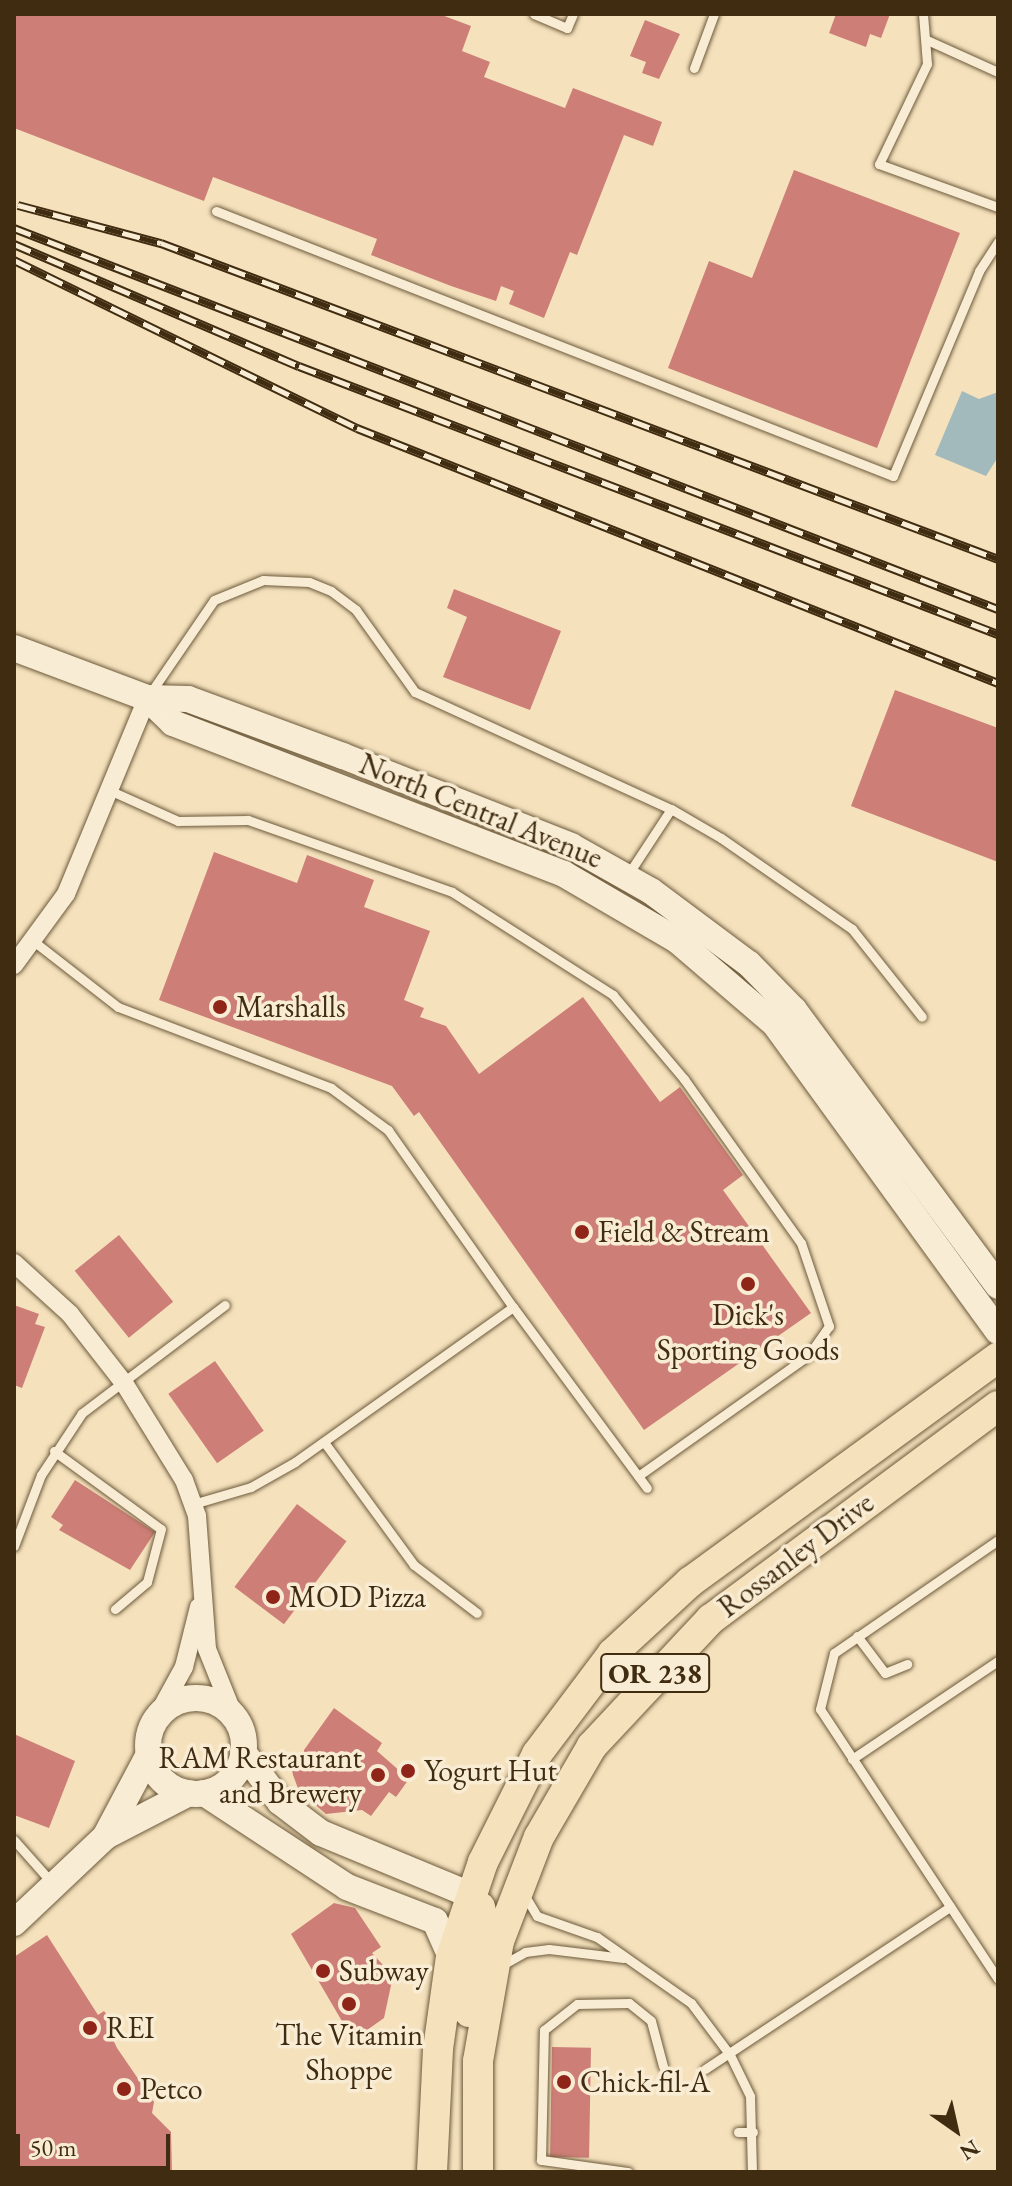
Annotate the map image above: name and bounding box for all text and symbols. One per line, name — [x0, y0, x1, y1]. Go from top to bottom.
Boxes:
street label: North Central Avenue — [354, 746, 608, 876]
place label: Marshalls — [236, 989, 346, 1025]
marker: Marshalls — [211, 998, 229, 1016]
place label: Field & Stream — [598, 1214, 770, 1250]
marker: Field & Stream — [573, 1223, 591, 1241]
marker: Dick's Sporting Goods — [739, 1275, 757, 1293]
place label: Dick's Sporting Goods — [657, 1297, 839, 1368]
street label: Rossanley Drive — [711, 1485, 881, 1625]
place label: MOD Pizza — [289, 1579, 426, 1615]
marker: MOD Pizza — [264, 1588, 282, 1606]
road number: OR 238 — [599, 1649, 711, 1697]
place label: RAM Restaurant and Brewery — [158, 1740, 362, 1810]
place label: Yogurt Hut — [424, 1753, 557, 1789]
marker: Yogurt Hut — [399, 1762, 417, 1780]
marker: RAM Restaurant and Brewery — [369, 1766, 387, 1784]
place label: Subway — [339, 1953, 429, 1989]
marker: Subway — [314, 1962, 332, 1980]
marker: The Vitamin Shoppe — [340, 1995, 358, 2013]
place label: REI — [106, 2010, 155, 2046]
place label: The Vitamin Shoppe — [275, 2017, 423, 2088]
marker: REI — [81, 2019, 99, 2037]
place label: Chick-fil-A — [580, 2064, 710, 2100]
place label: Petco — [140, 2071, 203, 2107]
marker: Chick-fil-A — [555, 2073, 573, 2091]
marker: Petco — [115, 2080, 133, 2098]
north arrow — [916, 2090, 996, 2170]
scale bar — [20, 2118, 174, 2168]
text: 50 m — [30, 2132, 77, 2163]
text: N — [954, 2133, 985, 2167]

